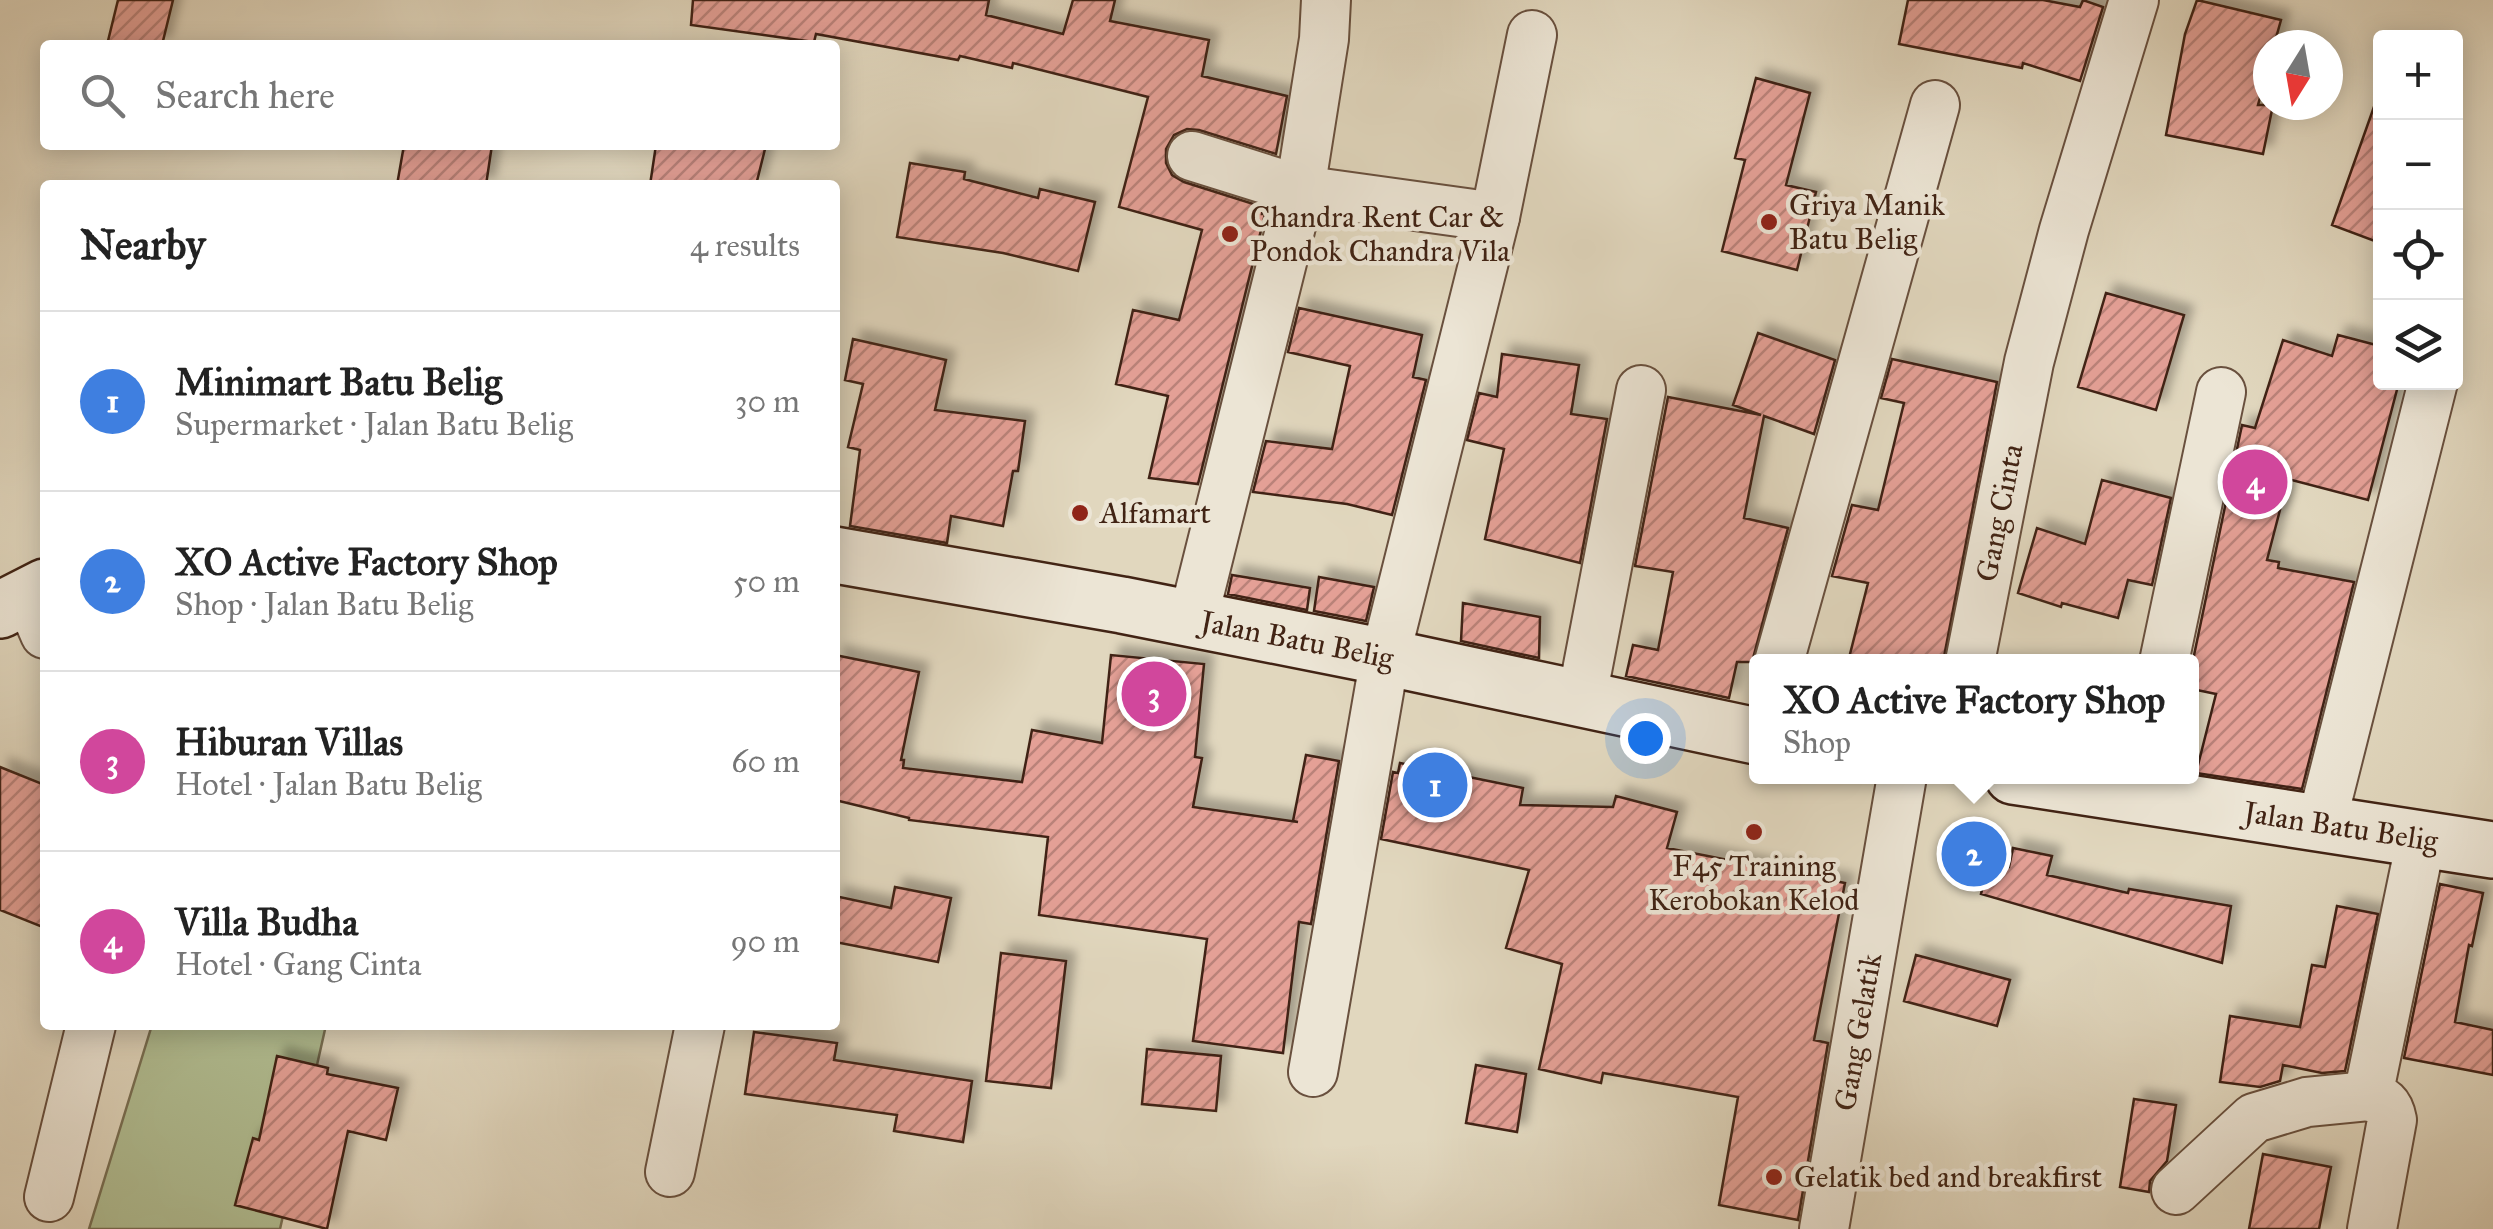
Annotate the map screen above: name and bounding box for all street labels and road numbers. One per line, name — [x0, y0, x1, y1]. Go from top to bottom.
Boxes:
street label: Gang Cinta — [1968, 441, 2031, 585]
street label: Jalan Batu Belig — [1195, 602, 1398, 677]
street label: Jalan Batu Belig — [2239, 793, 2442, 859]
street label: Gang Gelatik — [1827, 950, 1889, 1113]

